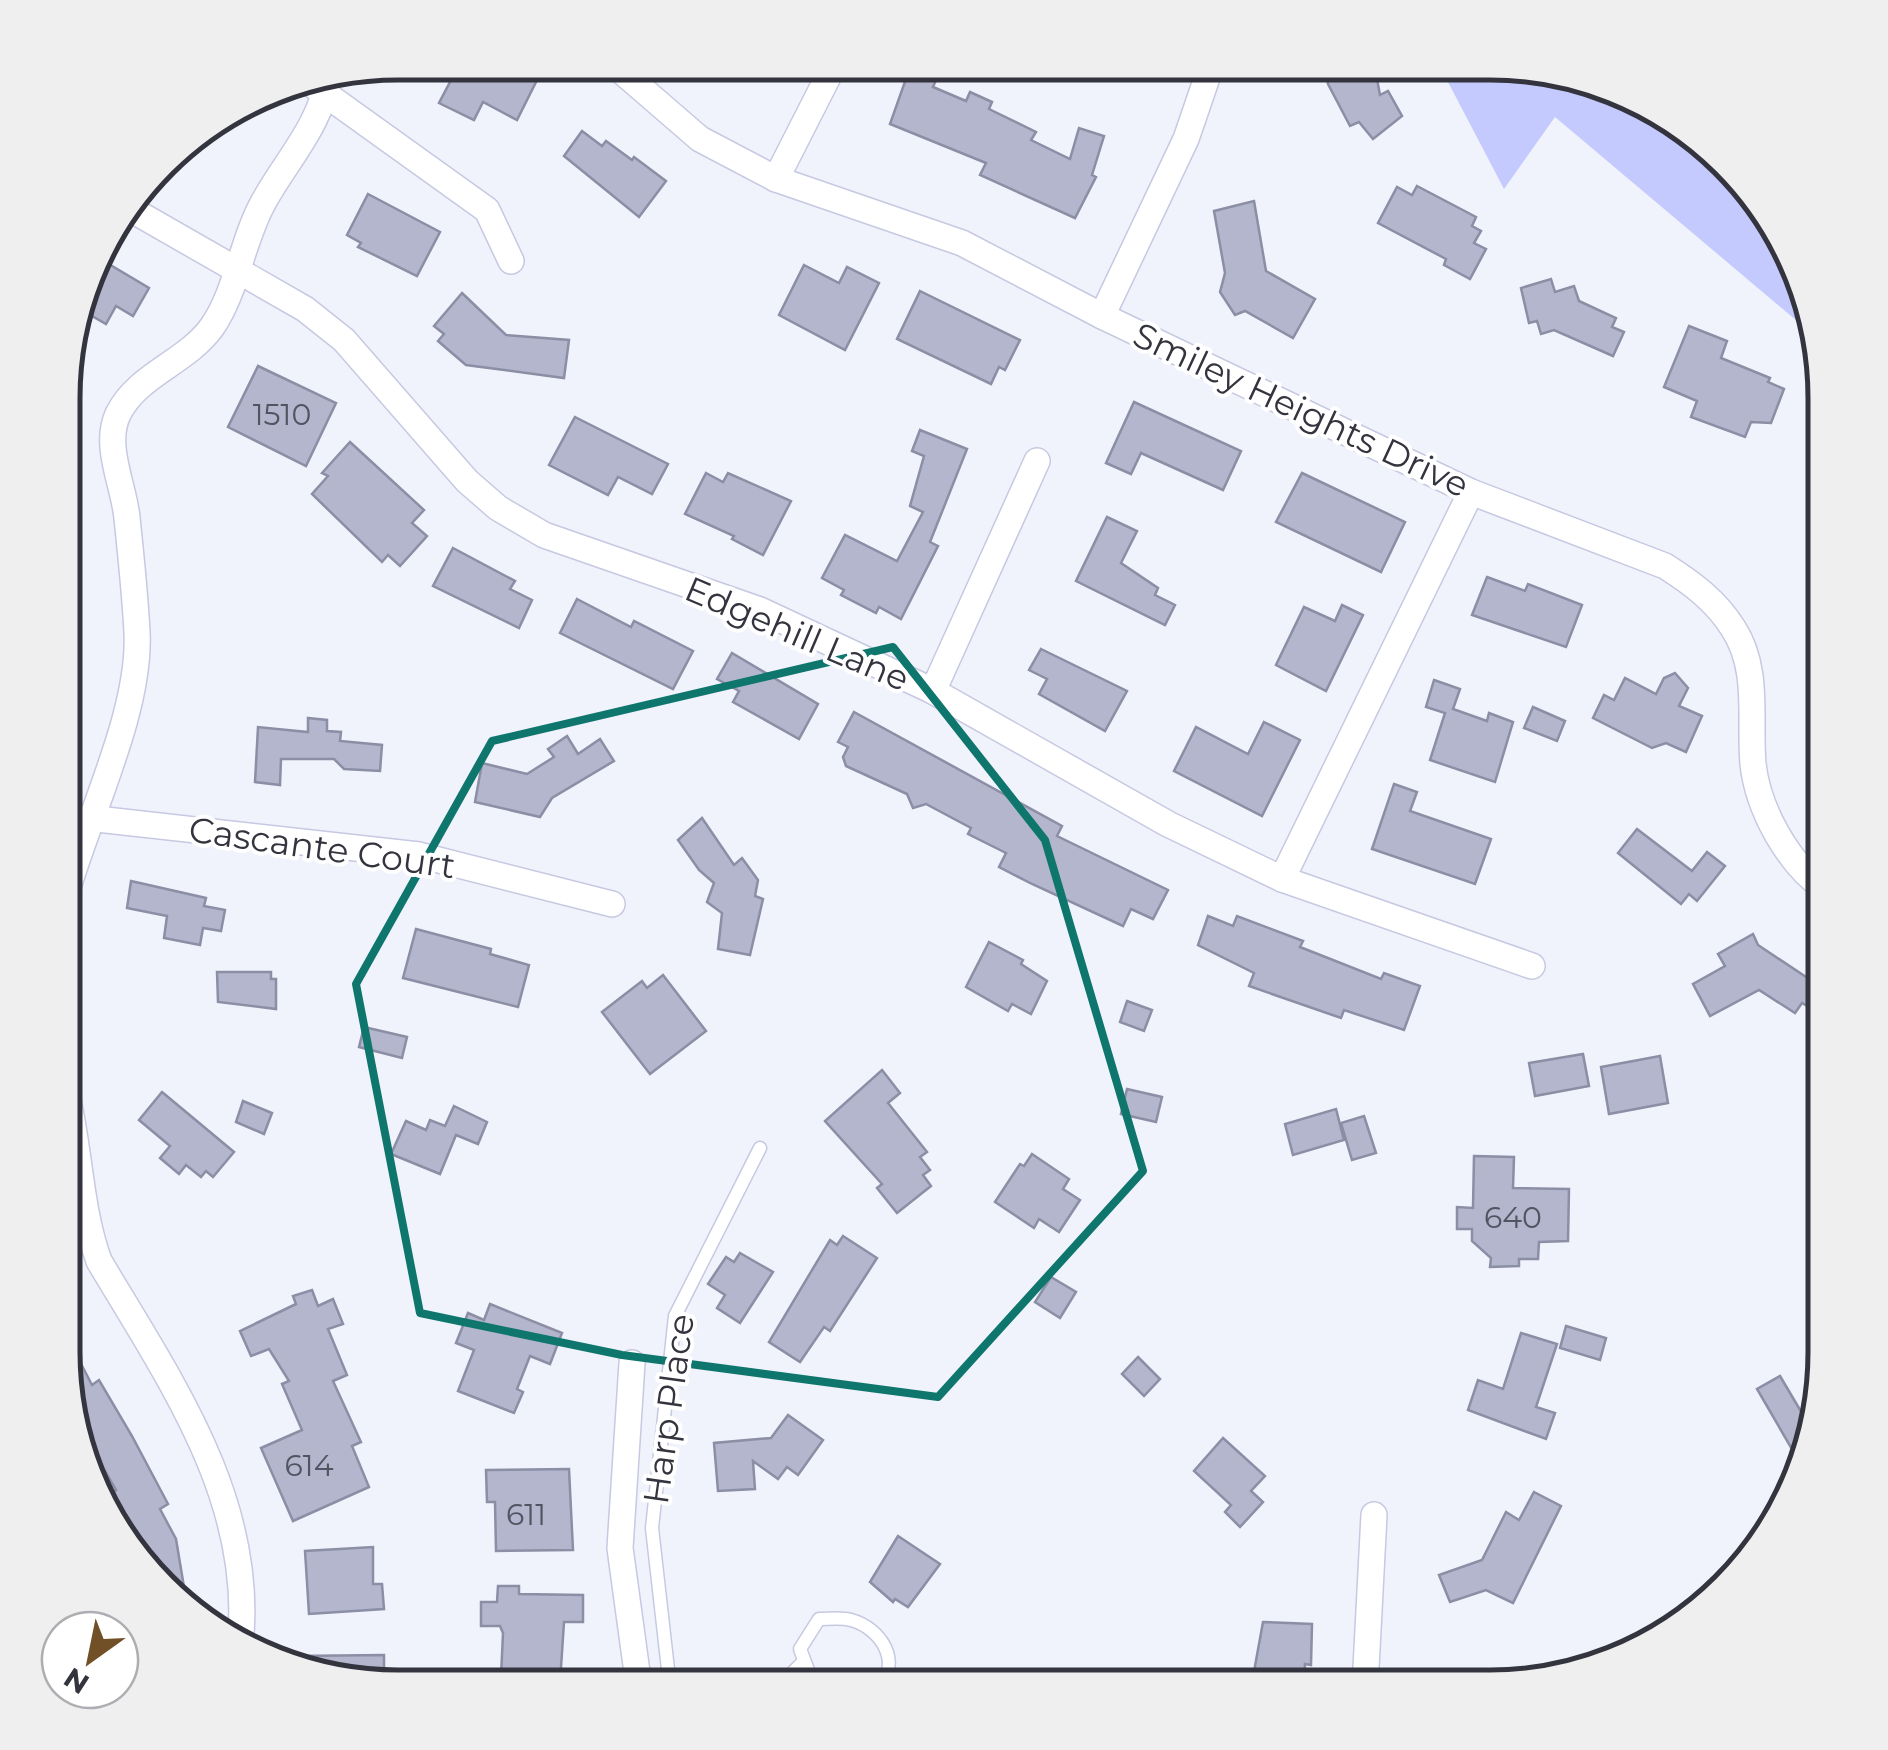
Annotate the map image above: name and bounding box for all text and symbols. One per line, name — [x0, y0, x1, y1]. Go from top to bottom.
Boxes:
street label: Smiley Heights Drive — [1127, 313, 1476, 506]
house number: 1510 — [253, 396, 311, 433]
street label: Edgehill Lane — [679, 567, 916, 700]
street label: Cascante Court — [186, 808, 458, 887]
house number: 640 — [1484, 1199, 1542, 1236]
street label: Harp Place — [634, 1311, 703, 1507]
house number: 614 — [285, 1447, 334, 1484]
house number: 611 — [506, 1496, 546, 1533]
north arrow — [40, 1610, 140, 1710]
text: N — [58, 1661, 95, 1701]

